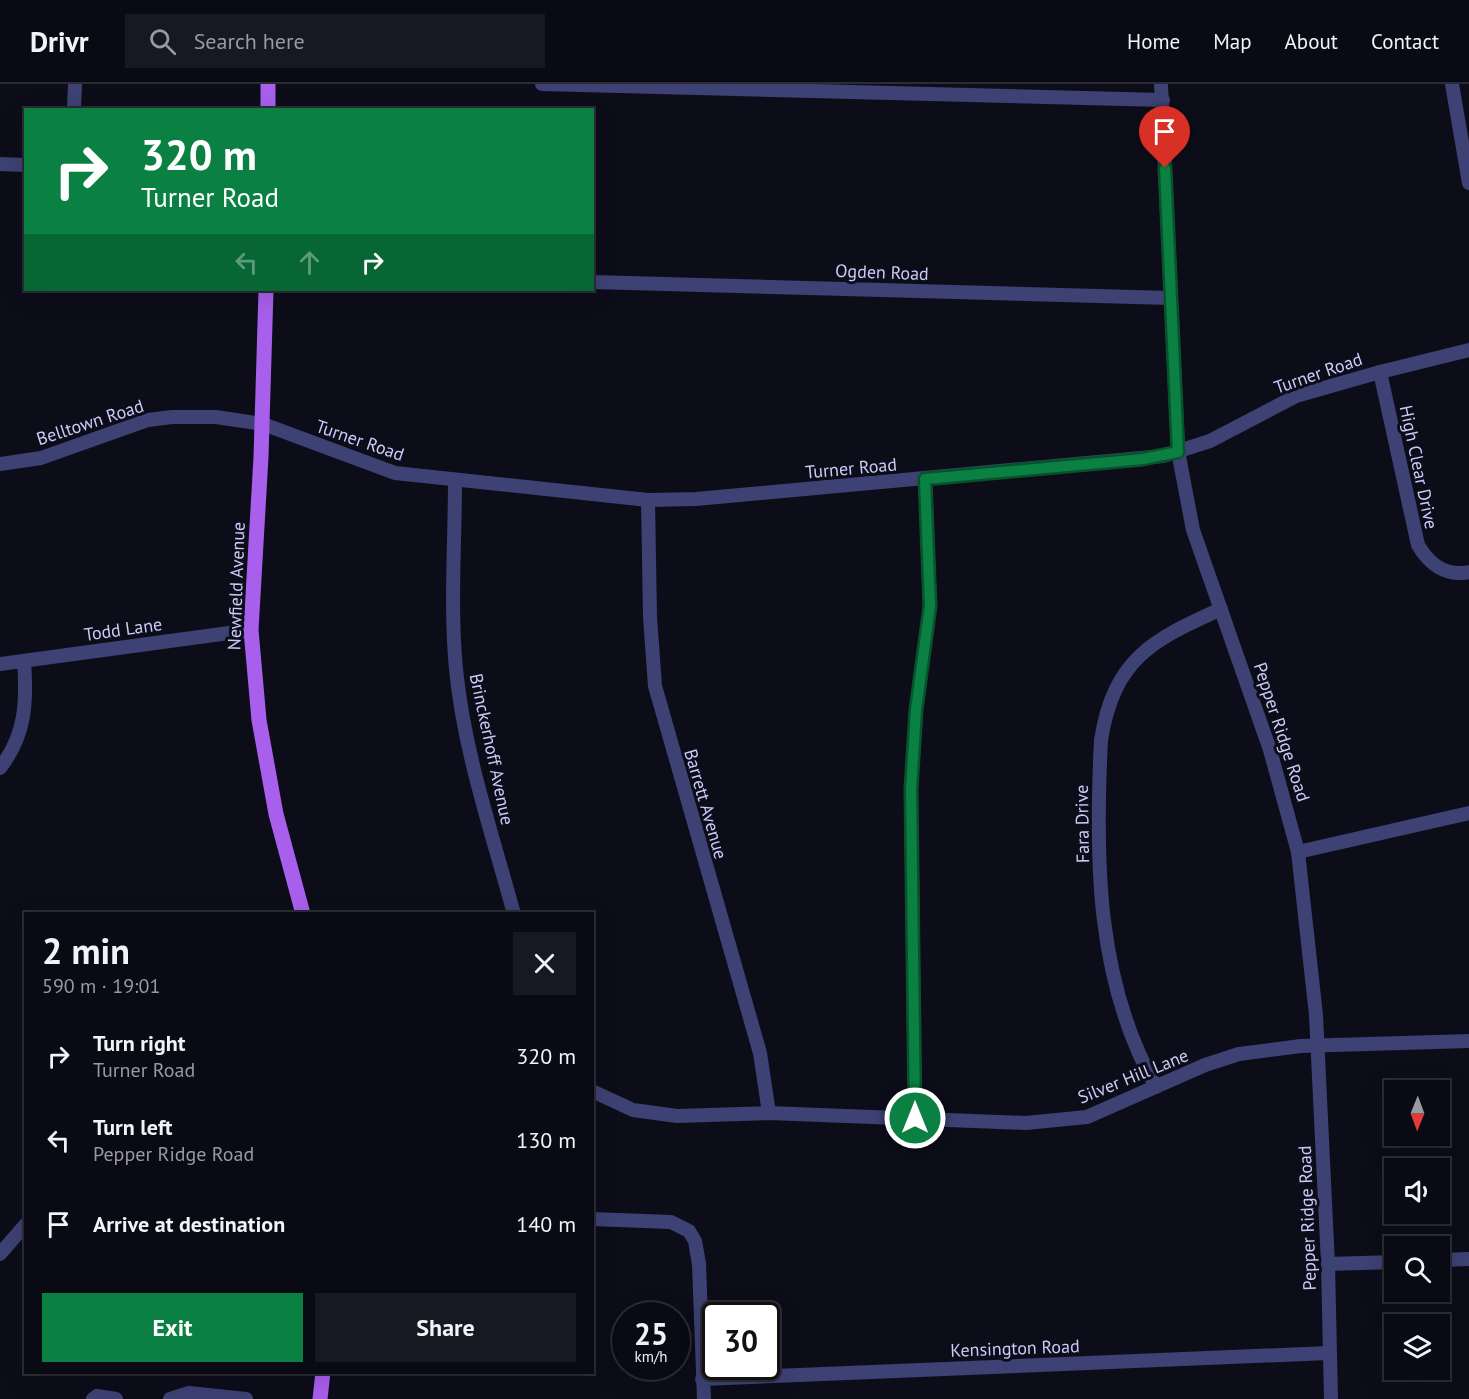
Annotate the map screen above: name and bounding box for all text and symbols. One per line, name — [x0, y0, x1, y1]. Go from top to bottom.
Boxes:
search box — [125, 14, 545, 68]
text: Drivr — [30, 23, 89, 60]
icon: search — [146, 25, 179, 58]
text: Search here — [194, 27, 305, 55]
text: Home — [1127, 28, 1180, 55]
text: Map — [1213, 28, 1252, 55]
text: About — [1285, 28, 1338, 55]
text: Contact — [1371, 28, 1439, 55]
pin — [1139, 106, 1190, 168]
icon: arrive — [1148, 115, 1181, 148]
text: 320 m — [141, 127, 257, 182]
icon: right — [42, 132, 120, 210]
text: Turner Road — [141, 180, 279, 214]
icon: left — [230, 246, 263, 279]
icon: ahead — [293, 246, 326, 279]
icon: right — [356, 246, 389, 279]
street label: Ogden Road — [835, 259, 929, 285]
street label: Turner Road — [1271, 347, 1365, 399]
street label: Belltown Road — [33, 394, 147, 450]
street label: High Clear Drive — [1395, 403, 1443, 531]
street label: Turner Road — [313, 414, 407, 466]
street label: Turner Road — [804, 453, 898, 483]
street label: Newfield Avenue — [222, 521, 250, 651]
street label: Todd Lane — [83, 612, 163, 646]
street label: Pepper Ridge Road — [1249, 659, 1315, 805]
street label: Brinckerhoff Avenue — [465, 671, 519, 827]
street label: Barrett Avenue — [679, 746, 733, 862]
street label: Fara Drive — [1070, 785, 1094, 863]
text: 2 min — [42, 927, 130, 974]
button: close — [513, 932, 576, 995]
text: 590 m · 19:01 — [42, 973, 160, 999]
text: Turn right — [93, 1029, 185, 1057]
icon: right — [42, 1040, 75, 1073]
text: 320 m — [516, 1042, 576, 1070]
street label: Silver Hill Lane — [1074, 1043, 1192, 1109]
text: Turner Road — [93, 1057, 195, 1083]
north arrow — [1384, 1080, 1450, 1146]
map controls — [1384, 1080, 1450, 1380]
position arrow — [883, 1086, 947, 1150]
text: Turn left — [93, 1113, 173, 1141]
icon: left — [42, 1124, 75, 1157]
text: 130 m — [516, 1126, 576, 1154]
text: Pepper Ridge Road — [93, 1141, 254, 1167]
street label: Pepper Ridge Road — [1293, 1145, 1321, 1291]
button: sound — [1384, 1158, 1450, 1224]
icon: arrive — [42, 1208, 75, 1241]
text: Arrive at destination — [93, 1210, 285, 1238]
text: 140 m — [516, 1210, 576, 1238]
button: search — [1384, 1236, 1450, 1302]
button: Exit — [42, 1293, 303, 1362]
button: Share — [315, 1293, 576, 1362]
speed limit sign: 30 — [702, 1302, 780, 1380]
text: 25 — [634, 1314, 668, 1353]
button: layers — [1384, 1314, 1450, 1380]
street label: Kensington Road — [950, 1334, 1080, 1362]
text: km/h — [635, 1347, 667, 1366]

